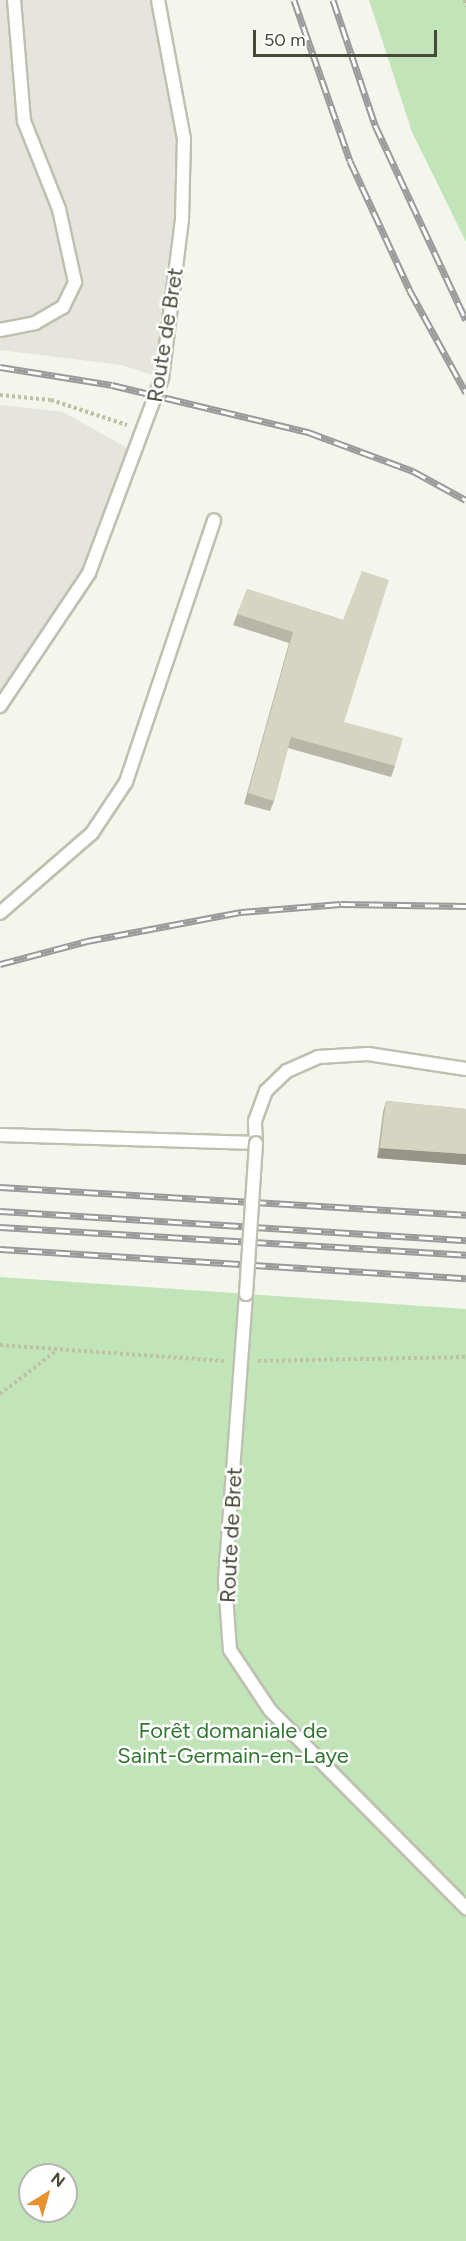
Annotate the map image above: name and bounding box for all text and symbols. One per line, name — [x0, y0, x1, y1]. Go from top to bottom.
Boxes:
scale bar — [256, 18, 440, 56]
text: 50 m — [264, 29, 306, 51]
street label: Route de Bret — [141, 266, 189, 404]
street label: Route de Bret — [214, 1466, 248, 1604]
park label: Forêt domaniale de Saint-Germain-en-Laye — [117, 1717, 349, 1768]
north arrow — [18, 2163, 78, 2223]
text: N — [47, 2169, 69, 2191]

